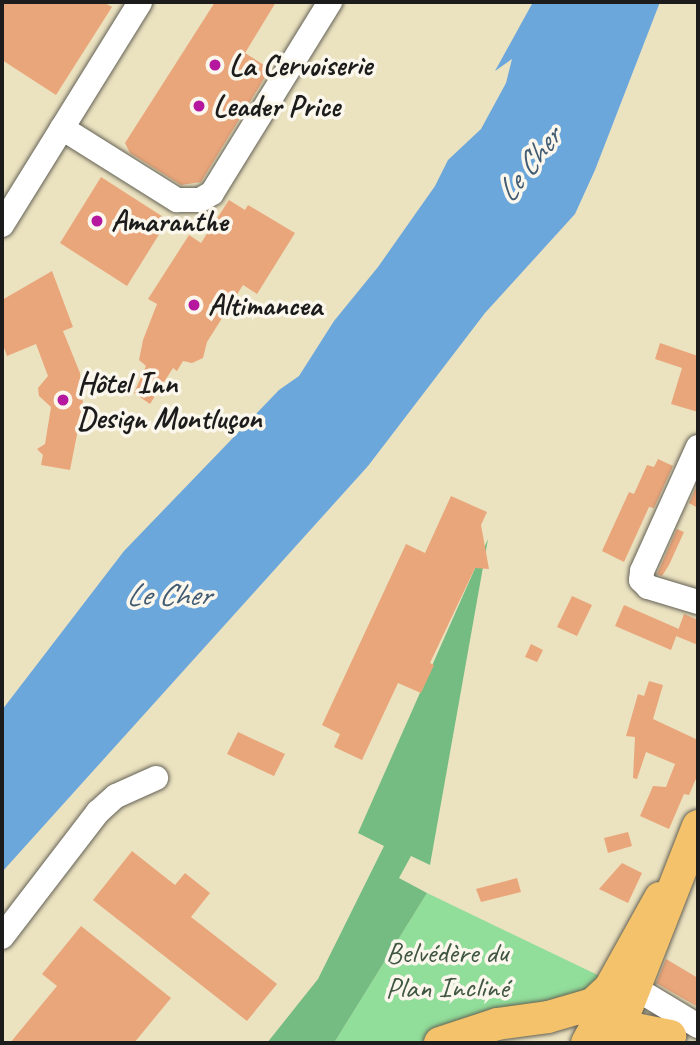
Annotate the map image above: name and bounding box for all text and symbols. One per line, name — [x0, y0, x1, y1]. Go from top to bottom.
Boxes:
place label: La Cervoiserie — [229, 47, 371, 83]
marker: La Cervoiserie — [207, 57, 223, 73]
place label: Leader Price — [213, 88, 340, 124]
marker: Leader Price — [191, 98, 207, 114]
water label: Le Cher — [488, 120, 570, 210]
place label: Amaranthe — [111, 203, 227, 239]
marker: Amaranthe — [89, 213, 105, 229]
place label: Altimancea — [208, 287, 322, 323]
marker: Altimancea — [186, 297, 202, 313]
place label: Hôtel Inn Design Montluçon — [77, 365, 261, 436]
marker: Hôtel Inn Design Montluçon — [55, 392, 71, 408]
water label: Le Cher — [126, 576, 210, 614]
park label: Belvédère du Plan Incliné — [386, 934, 508, 1004]

